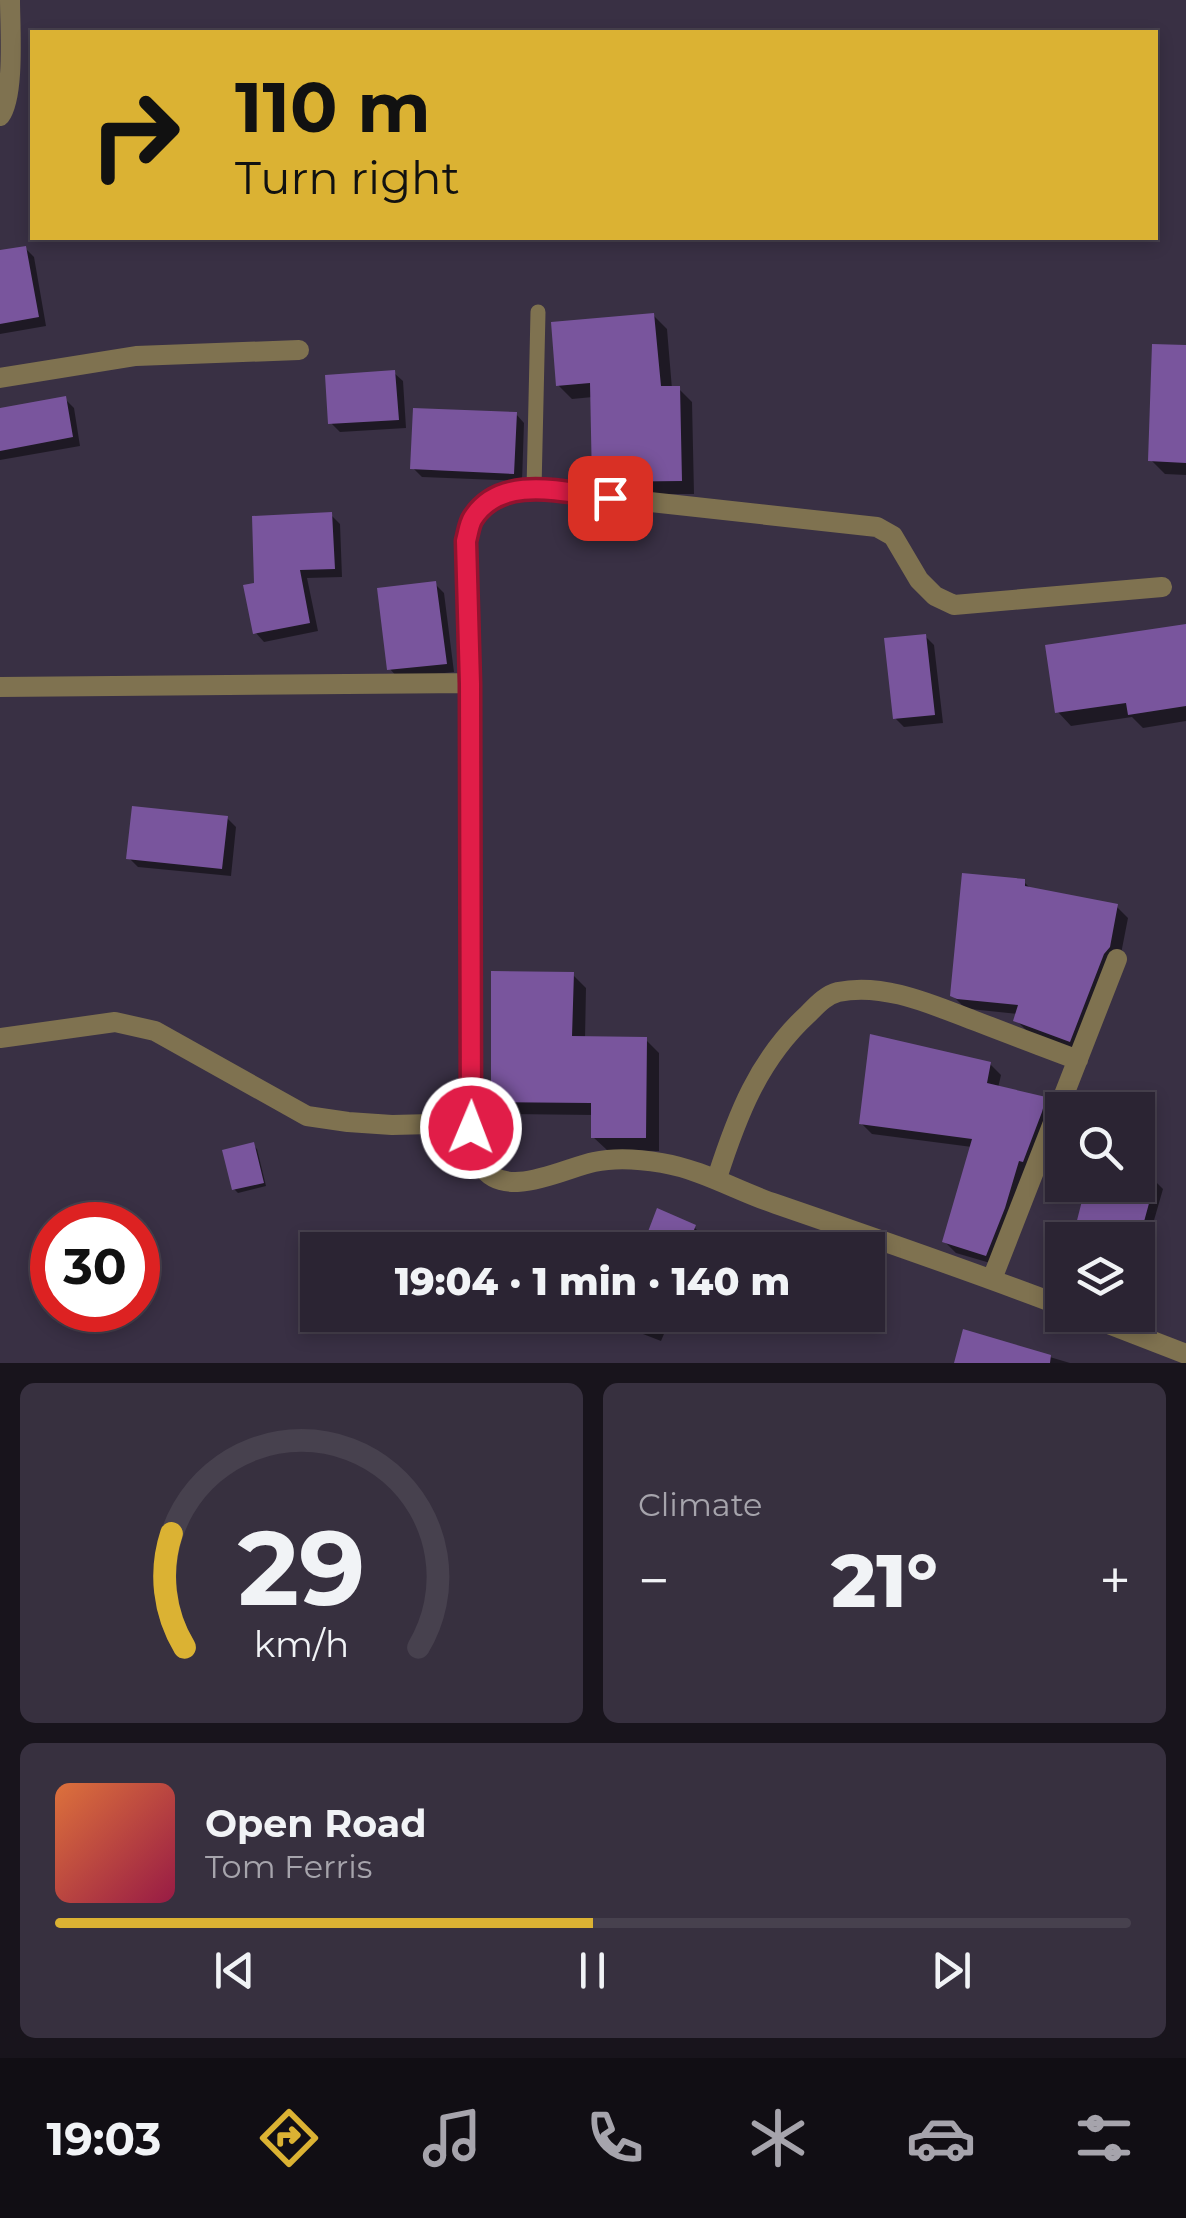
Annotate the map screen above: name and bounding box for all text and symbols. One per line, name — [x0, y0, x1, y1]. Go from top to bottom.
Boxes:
text: 110 m — [235, 64, 431, 150]
icon: right — [70, 70, 200, 200]
text: Turn right — [235, 150, 460, 205]
pin — [568, 456, 653, 541]
icon: arrive — [583, 471, 638, 526]
position arrow — [419, 1076, 523, 1180]
map controls — [1045, 1092, 1155, 1332]
button: search — [1045, 1092, 1155, 1202]
speed limit sign: 30 — [30, 1202, 160, 1332]
button: layers — [1045, 1222, 1155, 1332]
text: 19:04 · 1 min · 140 m — [395, 1258, 790, 1305]
text: Climate — [638, 1485, 762, 1524]
text: 29 — [238, 1504, 365, 1631]
text: 21° — [831, 1534, 938, 1626]
text: − — [638, 1547, 670, 1614]
text: + — [1099, 1547, 1131, 1614]
text: km/h — [254, 1622, 349, 1666]
text: Open Road — [205, 1800, 427, 1847]
text: Tom Ferris — [205, 1847, 372, 1886]
icon: previous — [207, 1943, 262, 1998]
icon: pause — [565, 1943, 620, 1998]
icon: next — [924, 1943, 979, 1998]
icon: directions — [254, 2103, 324, 2173]
icon: music — [417, 2103, 487, 2173]
icon: phone — [580, 2103, 650, 2173]
icon: climate — [743, 2103, 813, 2173]
icon: car — [906, 2103, 976, 2173]
icon: filters — [1069, 2103, 1139, 2173]
text: 19:03 — [47, 2111, 161, 2166]

